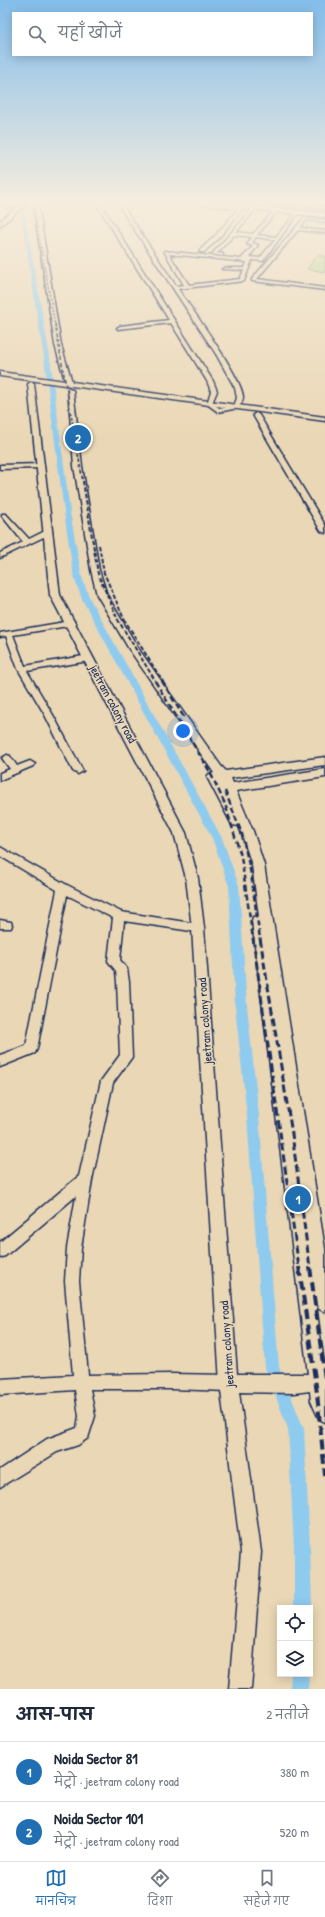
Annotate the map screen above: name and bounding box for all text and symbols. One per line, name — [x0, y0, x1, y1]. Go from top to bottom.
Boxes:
search box — [12, 12, 313, 56]
text: यहाँ खोजें — [58, 22, 122, 43]
icon: search — [26, 23, 48, 45]
pin: 2 — [65, 423, 91, 453]
street label: jeetram colony road — [85, 660, 141, 746]
your location — [173, 721, 193, 741]
street label: jeetram colony road — [193, 977, 216, 1067]
pin: 1 — [285, 1184, 311, 1214]
street label: jeetram colony road — [215, 1300, 238, 1390]
map controls — [277, 1605, 313, 1677]
button: locate — [277, 1605, 313, 1641]
button: layers — [277, 1641, 313, 1677]
text: आस-पास — [16, 1702, 94, 1725]
text: 2 नतीजे — [266, 1705, 309, 1723]
text: Noida Sector 81 — [54, 1748, 138, 1769]
text: 1 — [27, 1763, 31, 1781]
text: 380 m — [280, 1763, 309, 1781]
text: मेट्रो · jeetram colony road — [54, 1772, 179, 1790]
text: Noida Sector 101 — [54, 1808, 143, 1829]
text: 2 — [26, 1823, 32, 1841]
text: 520 m — [280, 1823, 309, 1841]
text: मेट्रो · jeetram colony road — [54, 1832, 179, 1850]
tab: मानचित्र — [36, 1867, 76, 1913]
tab: दिशा — [147, 1867, 172, 1913]
tab: सहेजे गए — [244, 1867, 289, 1913]

